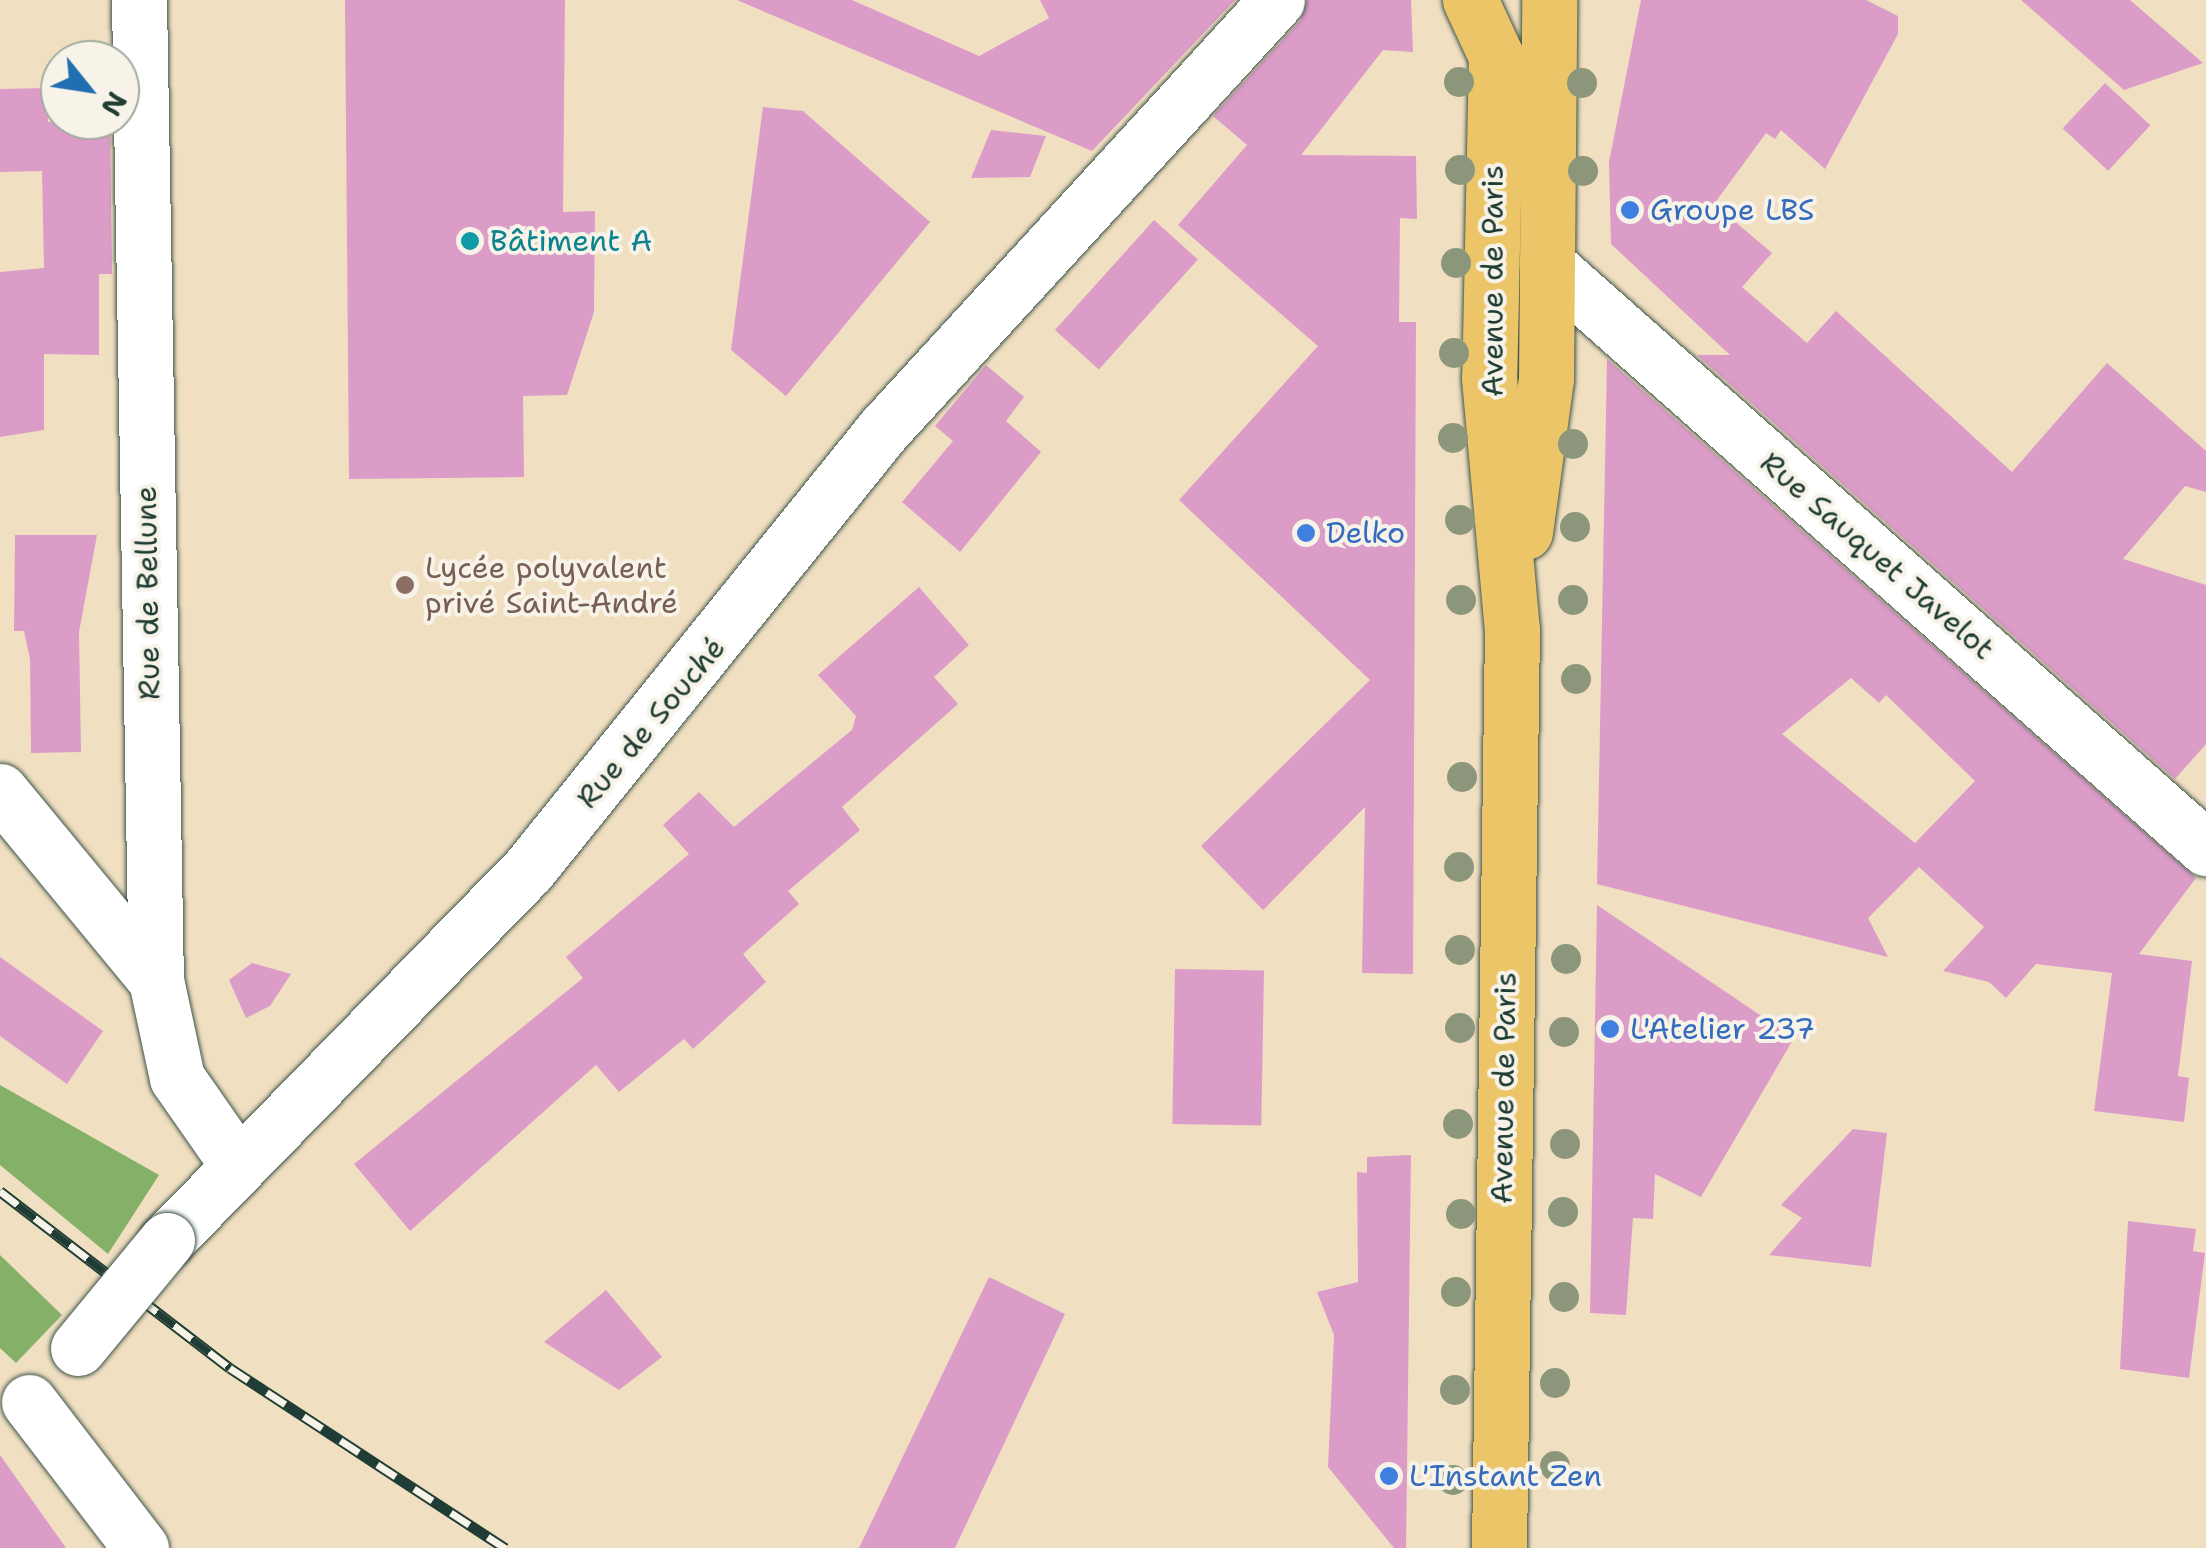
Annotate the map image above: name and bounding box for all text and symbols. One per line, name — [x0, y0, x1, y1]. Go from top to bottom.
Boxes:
north arrow — [40, 40, 140, 140]
text: N — [92, 85, 136, 123]
street label: Avenue de Paris — [1475, 165, 1511, 397]
place label: Groupe LBS — [1650, 192, 1814, 228]
marker: Groupe LBS — [1619, 199, 1641, 221]
place label: Bâtiment A — [490, 223, 652, 259]
marker: Bâtiment A — [459, 230, 481, 252]
street label: Rue Sauquet Javelot — [1753, 445, 2001, 667]
street label: Rue de Bellune — [128, 486, 168, 700]
place label: Delko — [1326, 515, 1405, 551]
marker: Delko — [1295, 522, 1317, 544]
place label: Lycée polyvalent privé Saint-André — [425, 550, 678, 620]
marker: Lycée polyvalent privé Saint-André — [394, 574, 416, 596]
street label: Rue de Souché — [569, 630, 733, 816]
street label: Avenue de Paris — [1484, 972, 1524, 1204]
place label: L'Atelier 237 — [1630, 1011, 1815, 1047]
marker: L'Atelier 237 — [1599, 1018, 1621, 1040]
place label: L'Instant Zen — [1409, 1458, 1602, 1494]
marker: L'Instant Zen — [1378, 1465, 1400, 1487]

